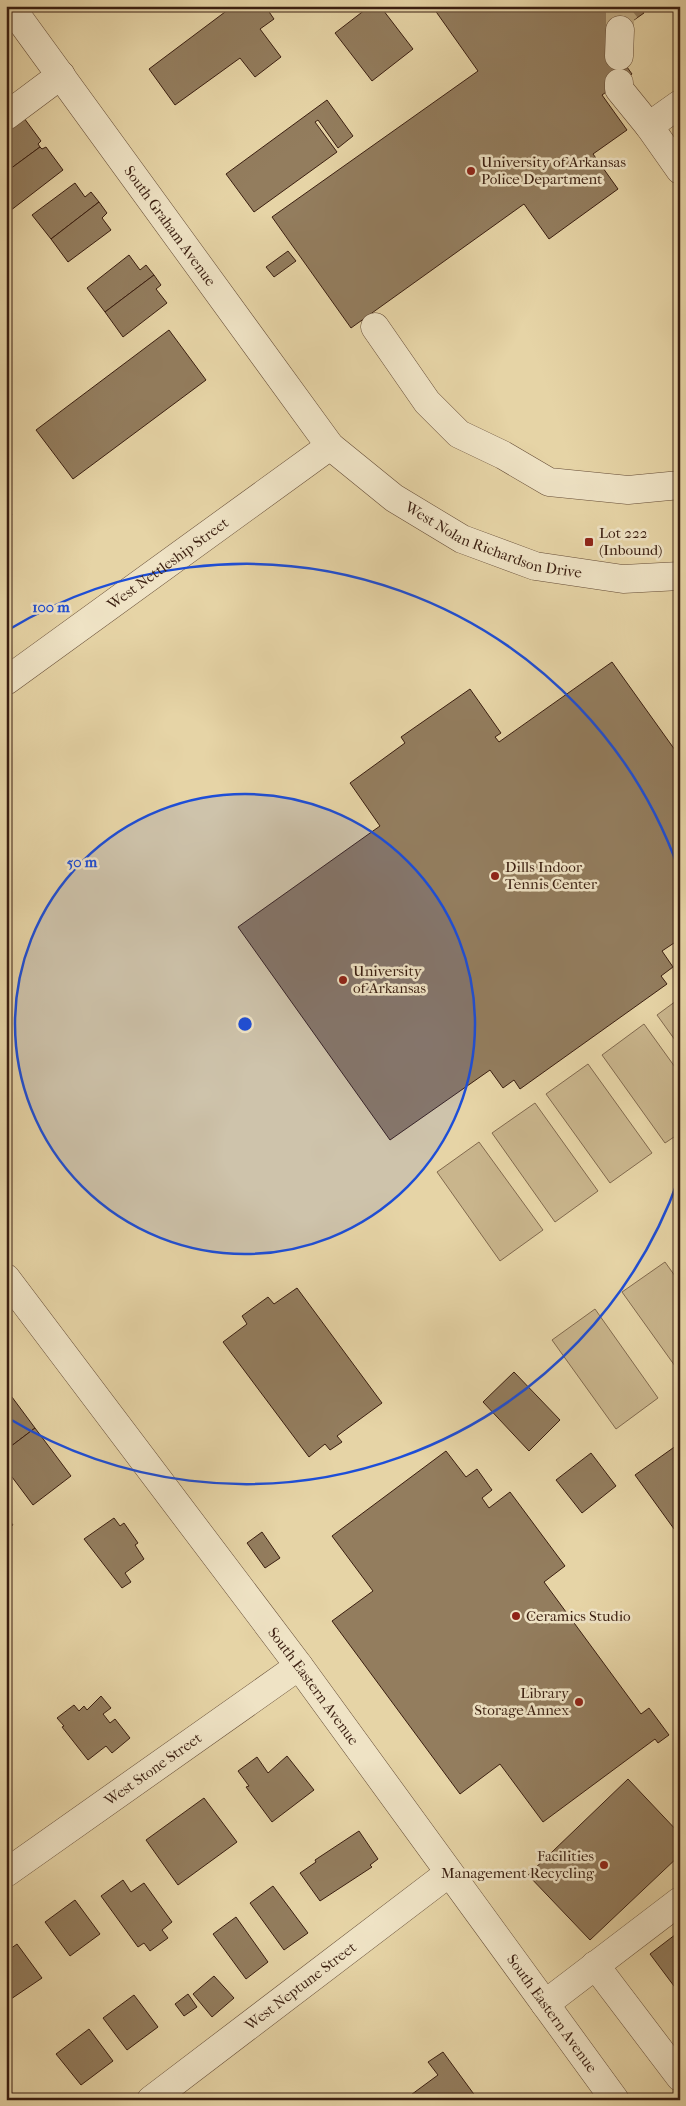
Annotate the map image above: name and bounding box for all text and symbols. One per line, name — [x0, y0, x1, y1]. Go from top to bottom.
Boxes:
place label: University of Arkansas Police Department — [481, 153, 626, 188]
street label: South Graham Avenue — [120, 162, 220, 290]
marker: University of Arkansas Police Department — [465, 165, 477, 177]
street label: West Nolan Richardson Drive — [401, 497, 584, 582]
street label: West Nettleship Street — [103, 513, 233, 614]
place label: Lot 222 (Inbound) — [599, 524, 662, 559]
marker: Lot 222 (Inbound) — [583, 536, 595, 548]
text: 100 m — [32, 598, 70, 616]
text: 50 m — [67, 853, 98, 871]
place label: Dills Indoor Tennis Center — [505, 858, 598, 893]
marker: Dills Indoor Tennis Center — [489, 870, 501, 882]
place label: University of Arkansas — [353, 962, 426, 997]
marker: University of Arkansas — [337, 974, 349, 986]
centre of rings — [236, 1015, 254, 1033]
place label: Ceramics Studio — [526, 1607, 631, 1625]
marker: Ceramics Studio — [510, 1610, 522, 1622]
street label: South Eastern Avenue — [264, 1624, 363, 1749]
place label: Library Storage Annex — [474, 1684, 570, 1719]
marker: Library Storage Annex — [573, 1696, 585, 1708]
street label: West Stone Street — [100, 1728, 206, 1810]
place label: Facilities Management Recycling — [441, 1847, 595, 1882]
marker: Facilities Management Recycling — [598, 1859, 610, 1871]
street label: West Neptune Street — [241, 1938, 360, 2035]
street label: South Eastern Avenue — [503, 1951, 601, 2077]

